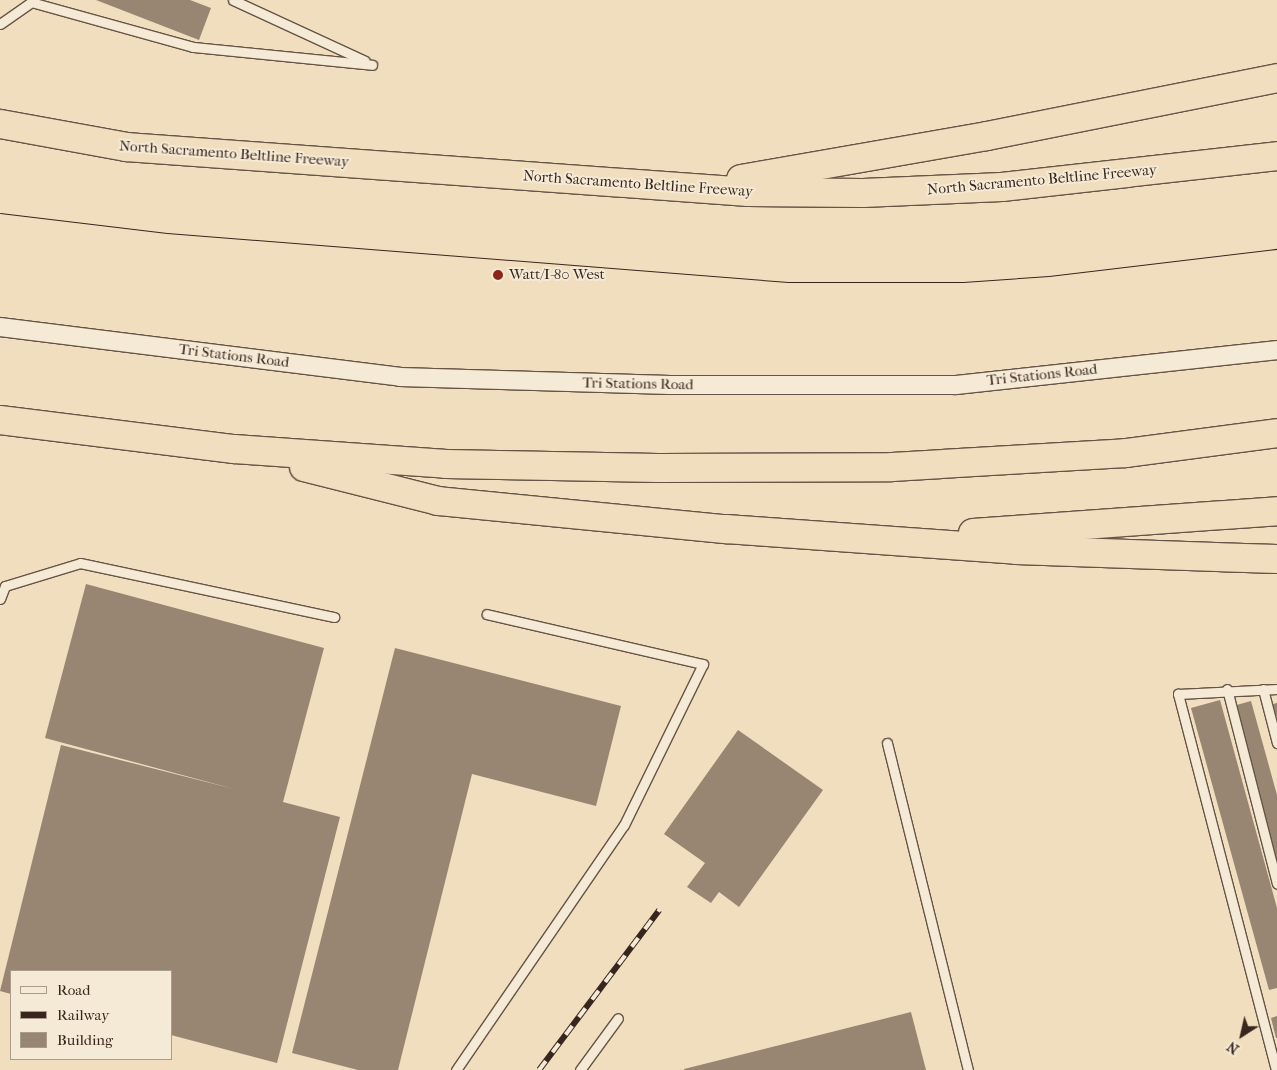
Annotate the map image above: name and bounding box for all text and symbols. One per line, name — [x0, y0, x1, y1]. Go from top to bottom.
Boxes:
street label: North Sacramento Beltline Freeway — [118, 137, 350, 171]
street label: North Sacramento Beltline Freeway — [926, 161, 1158, 199]
street label: North Sacramento Beltline Freeway — [522, 167, 754, 201]
place label: Watt/I-80 West — [509, 266, 605, 284]
marker: Watt/I-80 West — [491, 268, 505, 282]
street label: Tri Stations Road — [178, 340, 290, 372]
street label: Tri Stations Road — [986, 360, 1098, 390]
street label: Tri Stations Road — [582, 374, 694, 394]
legend — [10, 970, 172, 1060]
text: Road — [57, 981, 90, 999]
text: Railway — [57, 1006, 109, 1024]
north arrow — [1217, 1010, 1267, 1060]
text: Building — [57, 1031, 113, 1049]
text: N — [1224, 1038, 1242, 1058]

